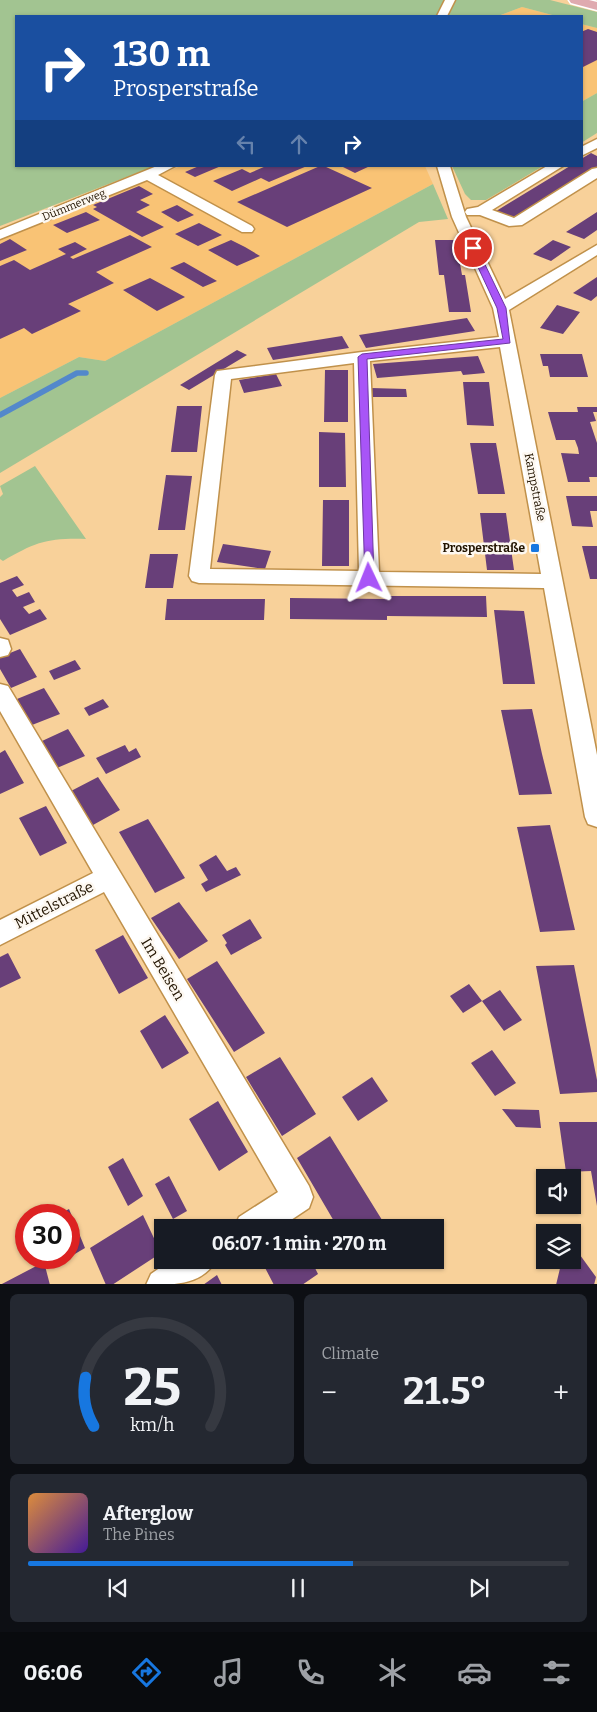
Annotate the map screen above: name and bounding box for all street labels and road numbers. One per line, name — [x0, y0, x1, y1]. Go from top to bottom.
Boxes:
street label: Dümmerweg — [40, 186, 108, 224]
street label: Kampstraße — [522, 452, 548, 522]
street label: Mittelstraße — [12, 878, 96, 932]
street label: Im Beisen — [137, 935, 189, 1004]

